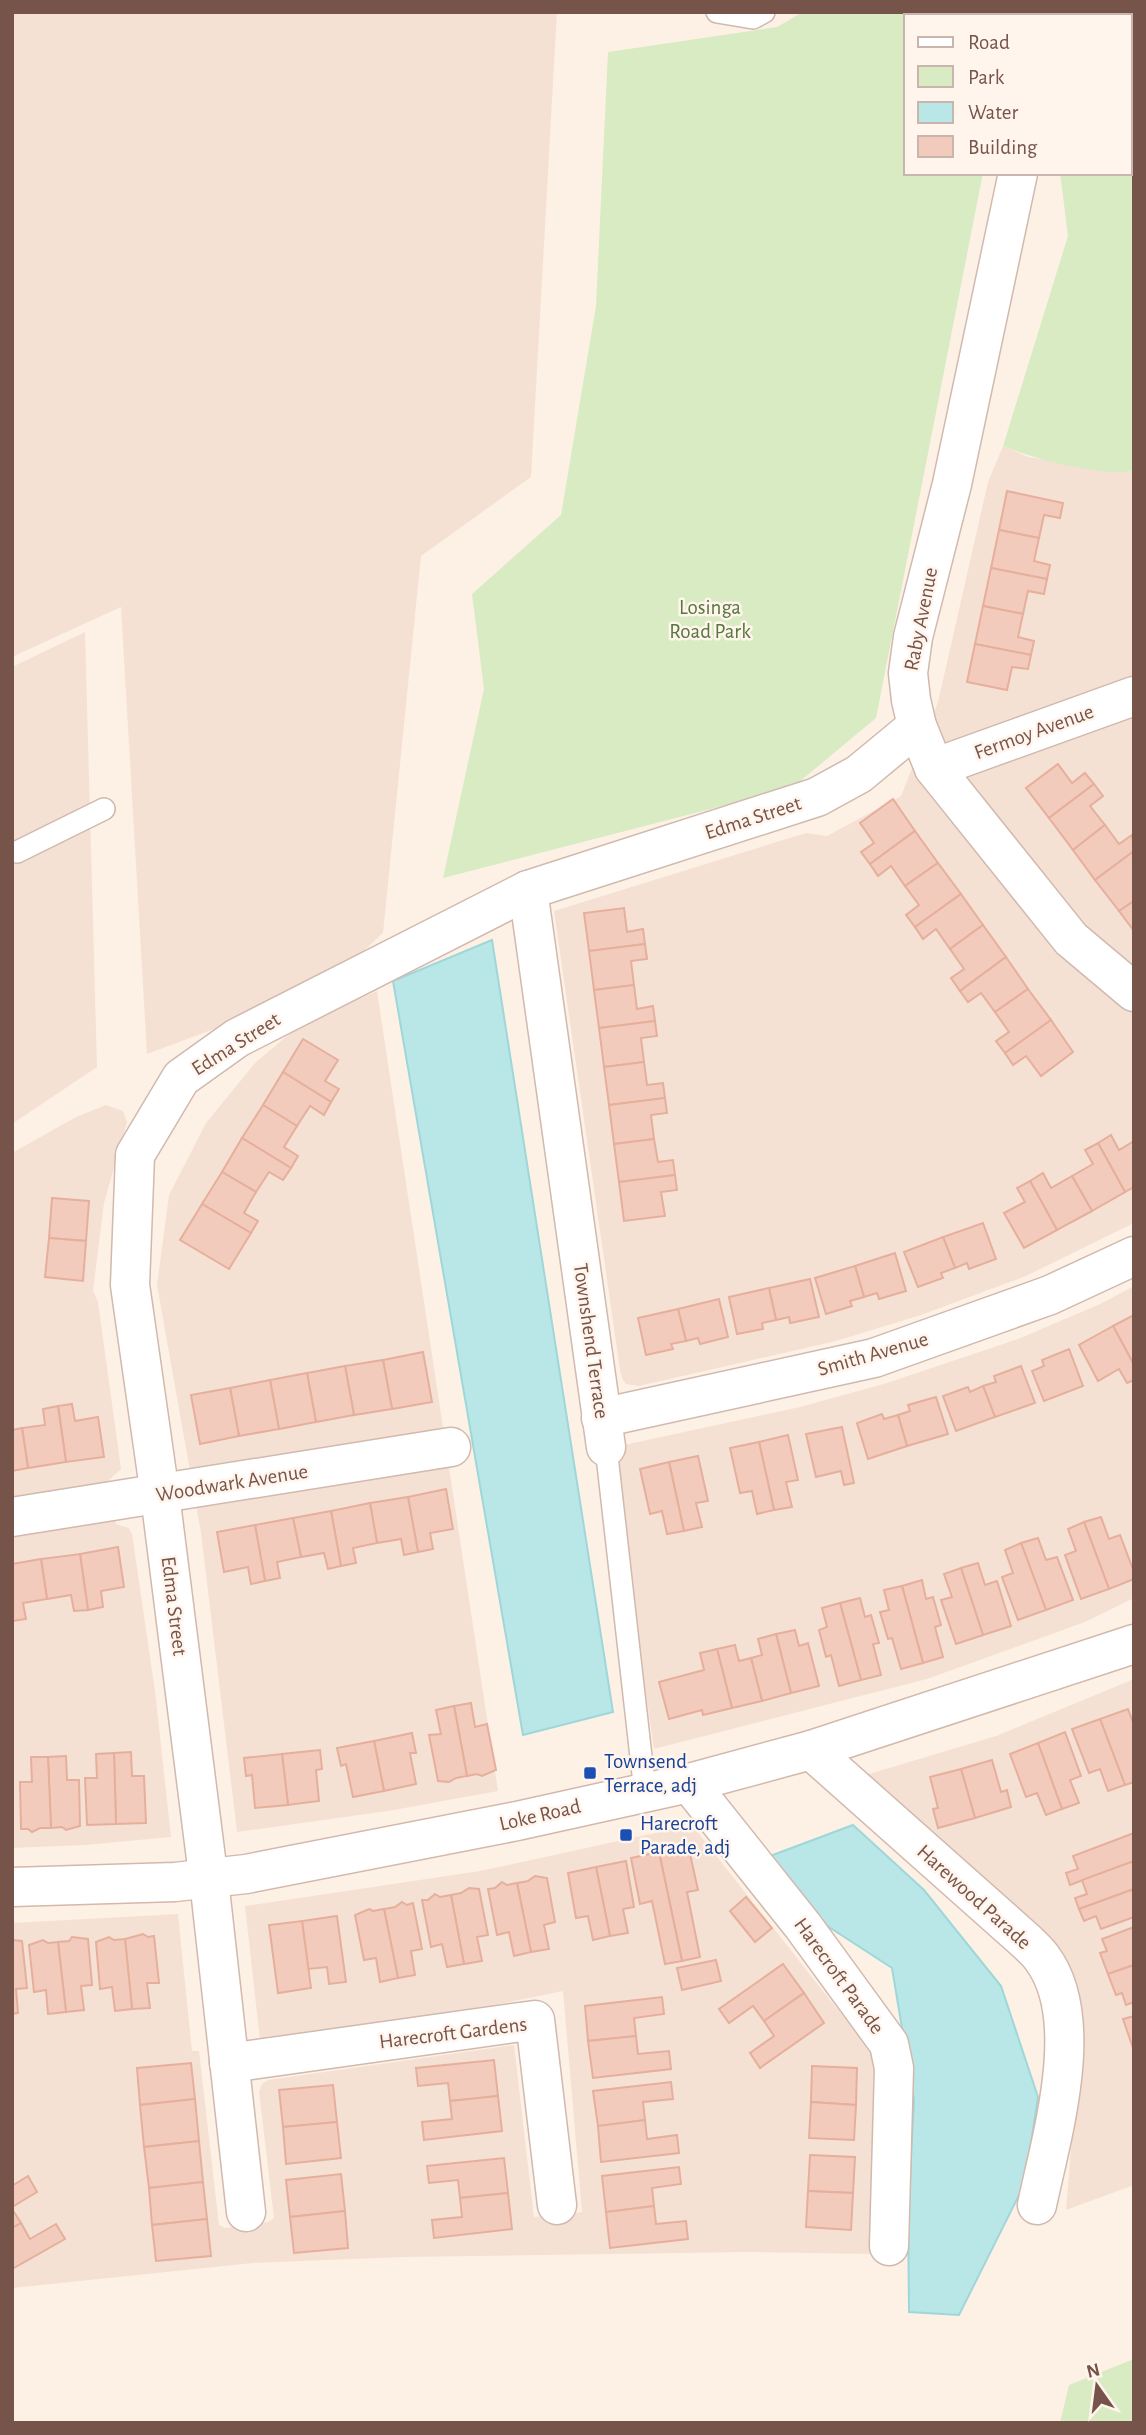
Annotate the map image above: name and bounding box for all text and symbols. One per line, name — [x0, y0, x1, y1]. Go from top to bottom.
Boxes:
legend — [904, 14, 1132, 175]
text: Road — [968, 32, 1010, 53]
text: Park — [968, 67, 1005, 88]
text: Water — [968, 102, 1018, 123]
text: Building — [968, 137, 1038, 158]
street label: Raby Avenue — [901, 565, 941, 673]
park label: Losinga Road Park — [669, 597, 751, 642]
street label: Fermoy Avenue — [972, 701, 1096, 763]
street label: Edma Street — [702, 792, 804, 843]
street label: Edma Street — [188, 1008, 284, 1079]
street label: Townshend Terrace — [570, 1262, 612, 1420]
street label: Smith Avenue — [815, 1328, 931, 1380]
street label: Woodwark Avenue — [154, 1461, 310, 1505]
street label: Edma Street — [157, 1555, 191, 1657]
place label: Townsend Terrace, adj — [604, 1751, 697, 1796]
marker: Townsend Terrace, adj — [582, 1765, 598, 1781]
street label: Loke Road — [497, 1795, 583, 1835]
place label: Harecroft Parade, adj — [640, 1813, 730, 1858]
marker: Harecroft Parade, adj — [618, 1827, 634, 1843]
street label: Harewood Parade — [913, 1841, 1035, 1953]
street label: Harecroft Parade — [790, 1914, 888, 2038]
street label: Harecroft Gardens — [378, 2014, 528, 2052]
north arrow — [1062, 2351, 1132, 2421]
text: N — [1085, 2360, 1102, 2382]

